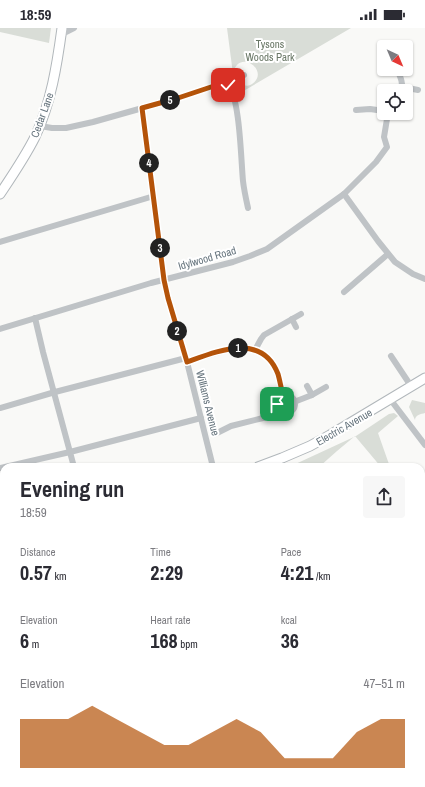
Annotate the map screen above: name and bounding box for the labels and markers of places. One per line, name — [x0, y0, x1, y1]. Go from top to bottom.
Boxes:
pin — [211, 68, 245, 102]
pin: 5 — [160, 90, 180, 110]
pin: 4 — [139, 153, 159, 173]
pin: 3 — [150, 238, 170, 258]
pin: 2 — [167, 321, 187, 341]
pin: 1 — [228, 338, 248, 358]
pin — [260, 387, 294, 421]

